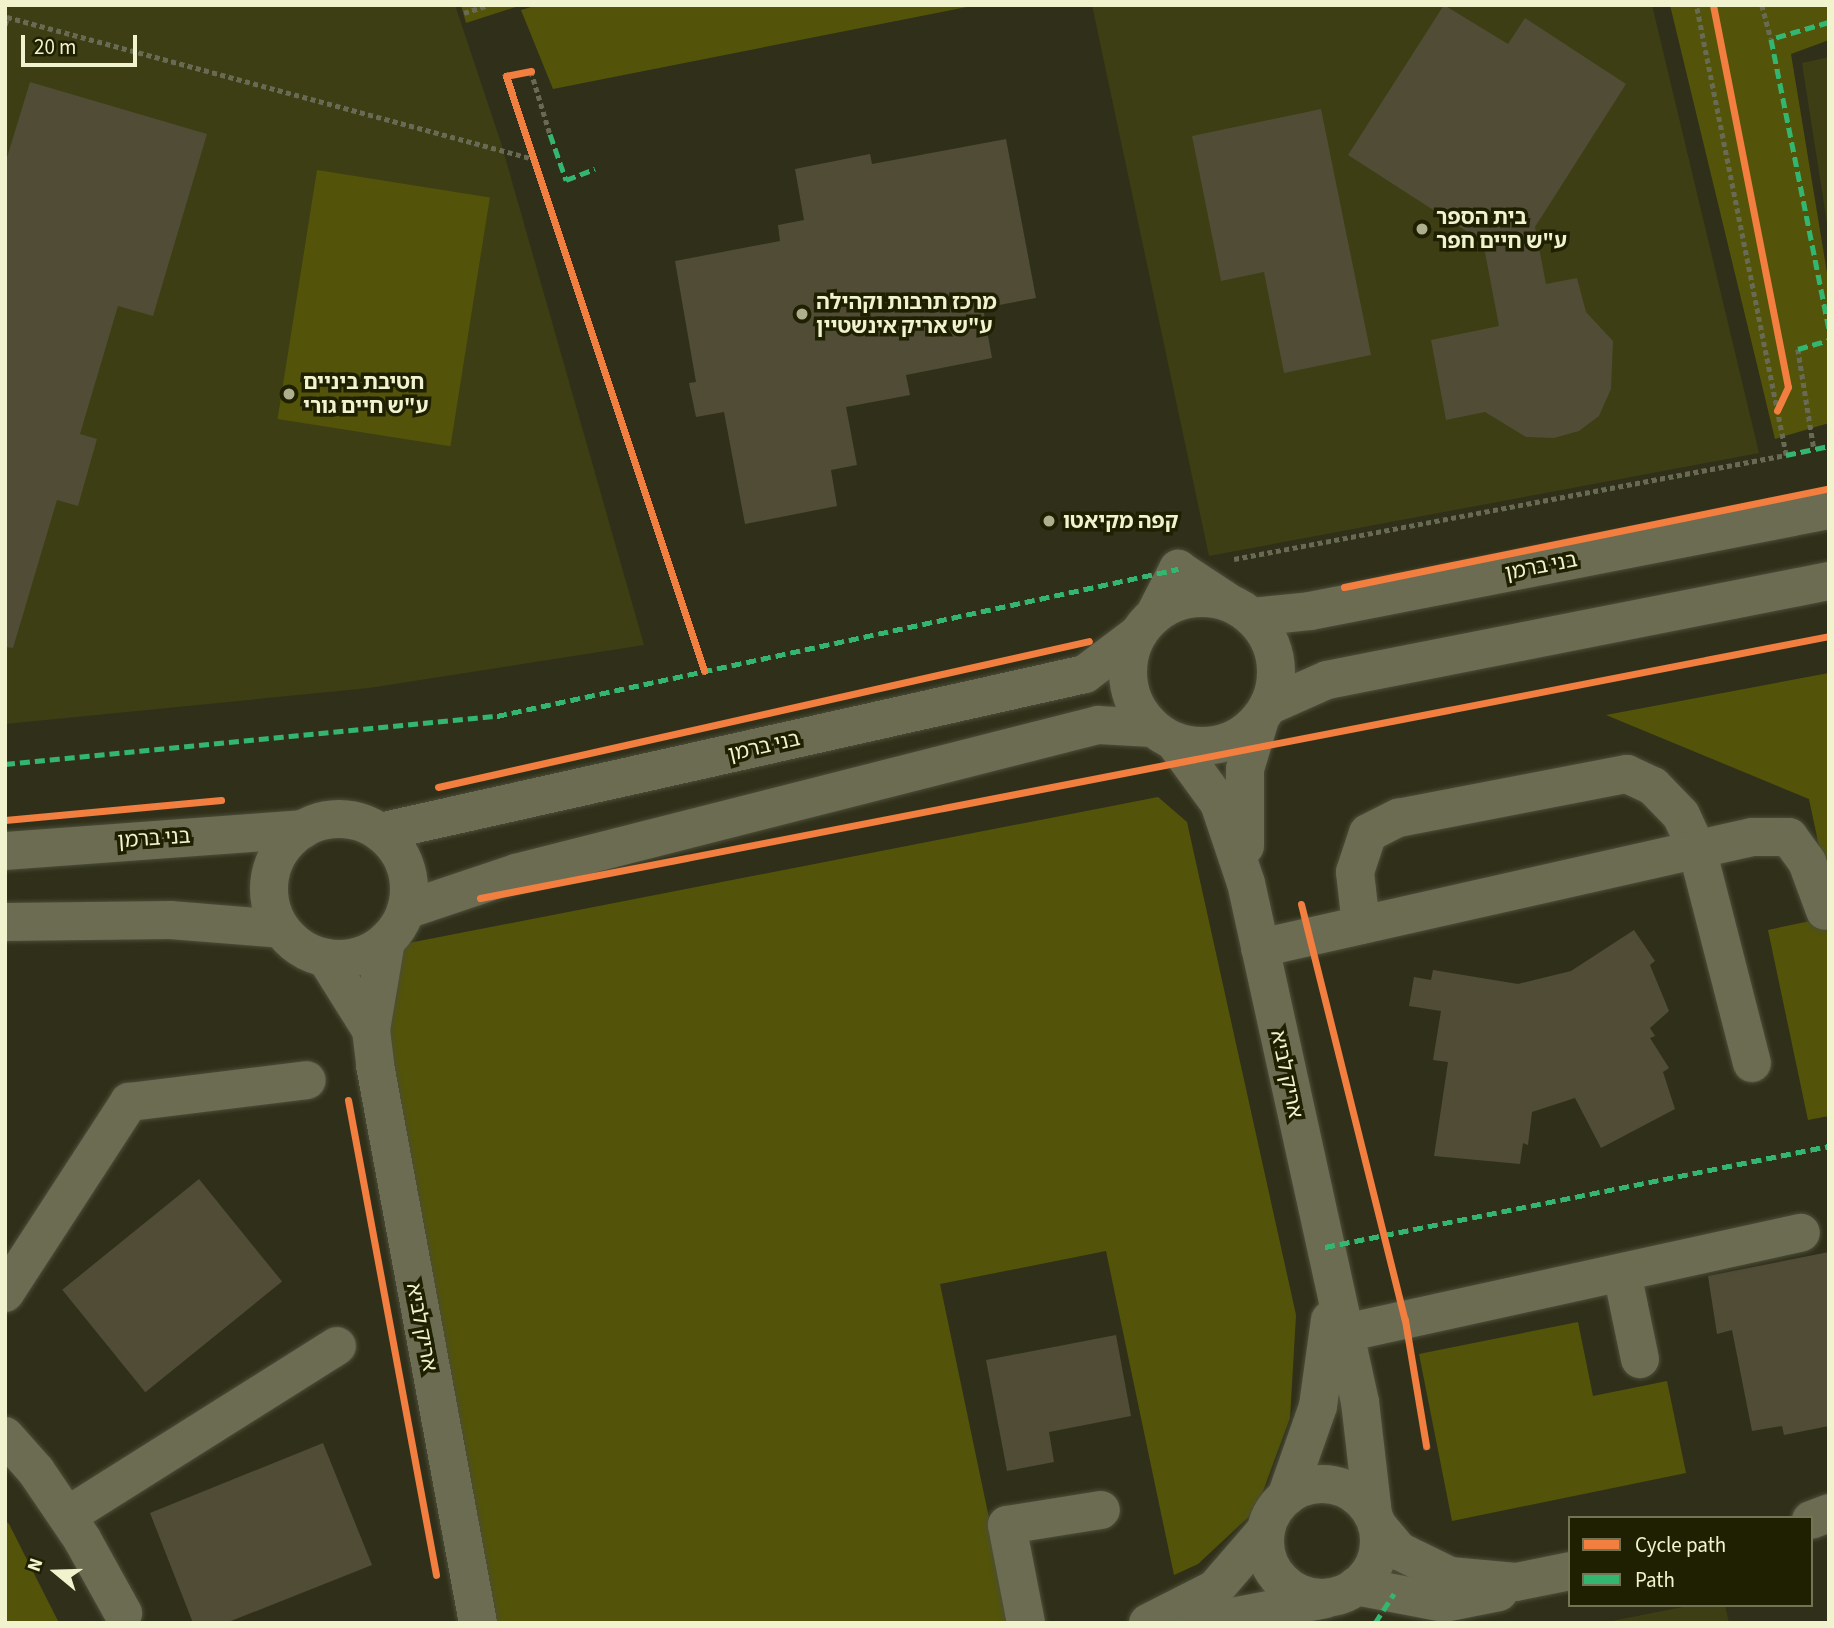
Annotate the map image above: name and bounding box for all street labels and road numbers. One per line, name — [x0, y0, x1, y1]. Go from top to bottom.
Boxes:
street label: בני ברמן — [1503, 547, 1579, 585]
street label: בני ברמן — [726, 725, 802, 767]
street label: בני ברמן — [117, 823, 191, 853]
street label: אריק לביא — [1265, 1028, 1309, 1120]
street label: אריק לביא — [401, 1281, 443, 1373]

